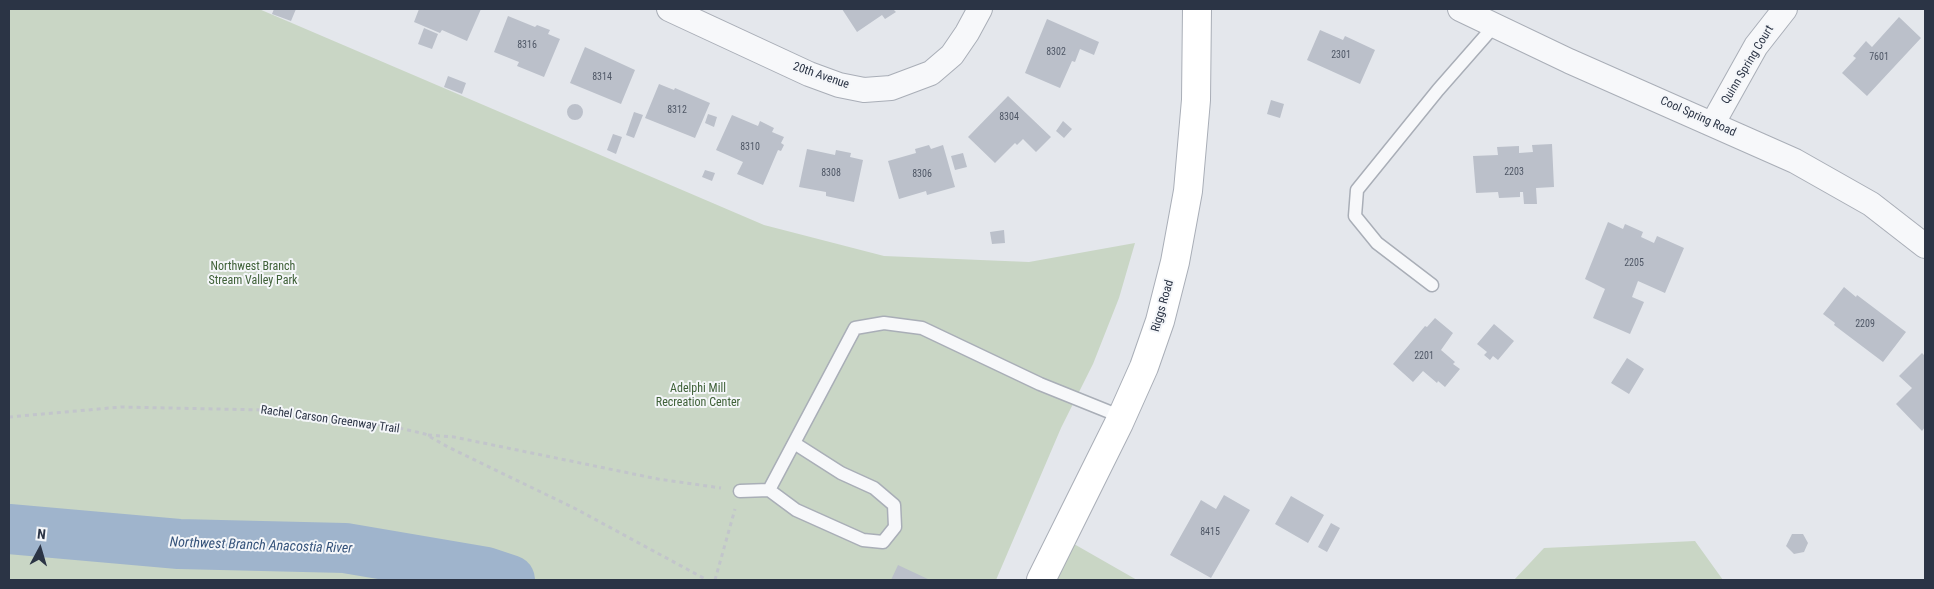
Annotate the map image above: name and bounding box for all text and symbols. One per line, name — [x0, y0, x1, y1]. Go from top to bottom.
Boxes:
street label: Quinn Spring Court — [1719, 23, 1777, 107]
house number: 8316 — [517, 39, 537, 51]
house number: 8302 — [1046, 46, 1066, 58]
house number: 2301 — [1331, 49, 1351, 61]
house number: 7601 — [1869, 51, 1889, 63]
street label: 20th Avenue — [791, 60, 851, 92]
house number: 8314 — [592, 71, 612, 83]
street label: Cool Spring Road — [1658, 94, 1738, 140]
house number: 8312 — [667, 104, 687, 116]
house number: 8304 — [999, 111, 1019, 123]
house number: 8310 — [740, 141, 760, 153]
house number: 2203 — [1504, 166, 1524, 178]
house number: 8308 — [821, 167, 841, 179]
house number: 8306 — [912, 168, 932, 180]
house number: 2205 — [1624, 257, 1644, 269]
park label: Northwest Branch Stream Valley Park — [209, 260, 297, 288]
street label: Riggs Road — [1149, 278, 1177, 334]
house number: 2209 — [1855, 318, 1875, 330]
house number: 2201 — [1414, 350, 1434, 362]
park label: Adelphi Mill Recreation Center — [656, 382, 740, 410]
street label: Rachel Carson Greenway Trail — [260, 403, 400, 437]
north arrow — [15, 524, 65, 574]
text: N — [36, 526, 47, 542]
house number: 8415 — [1200, 526, 1220, 538]
water label: Northwest Branch Anacostia River — [169, 534, 353, 558]

